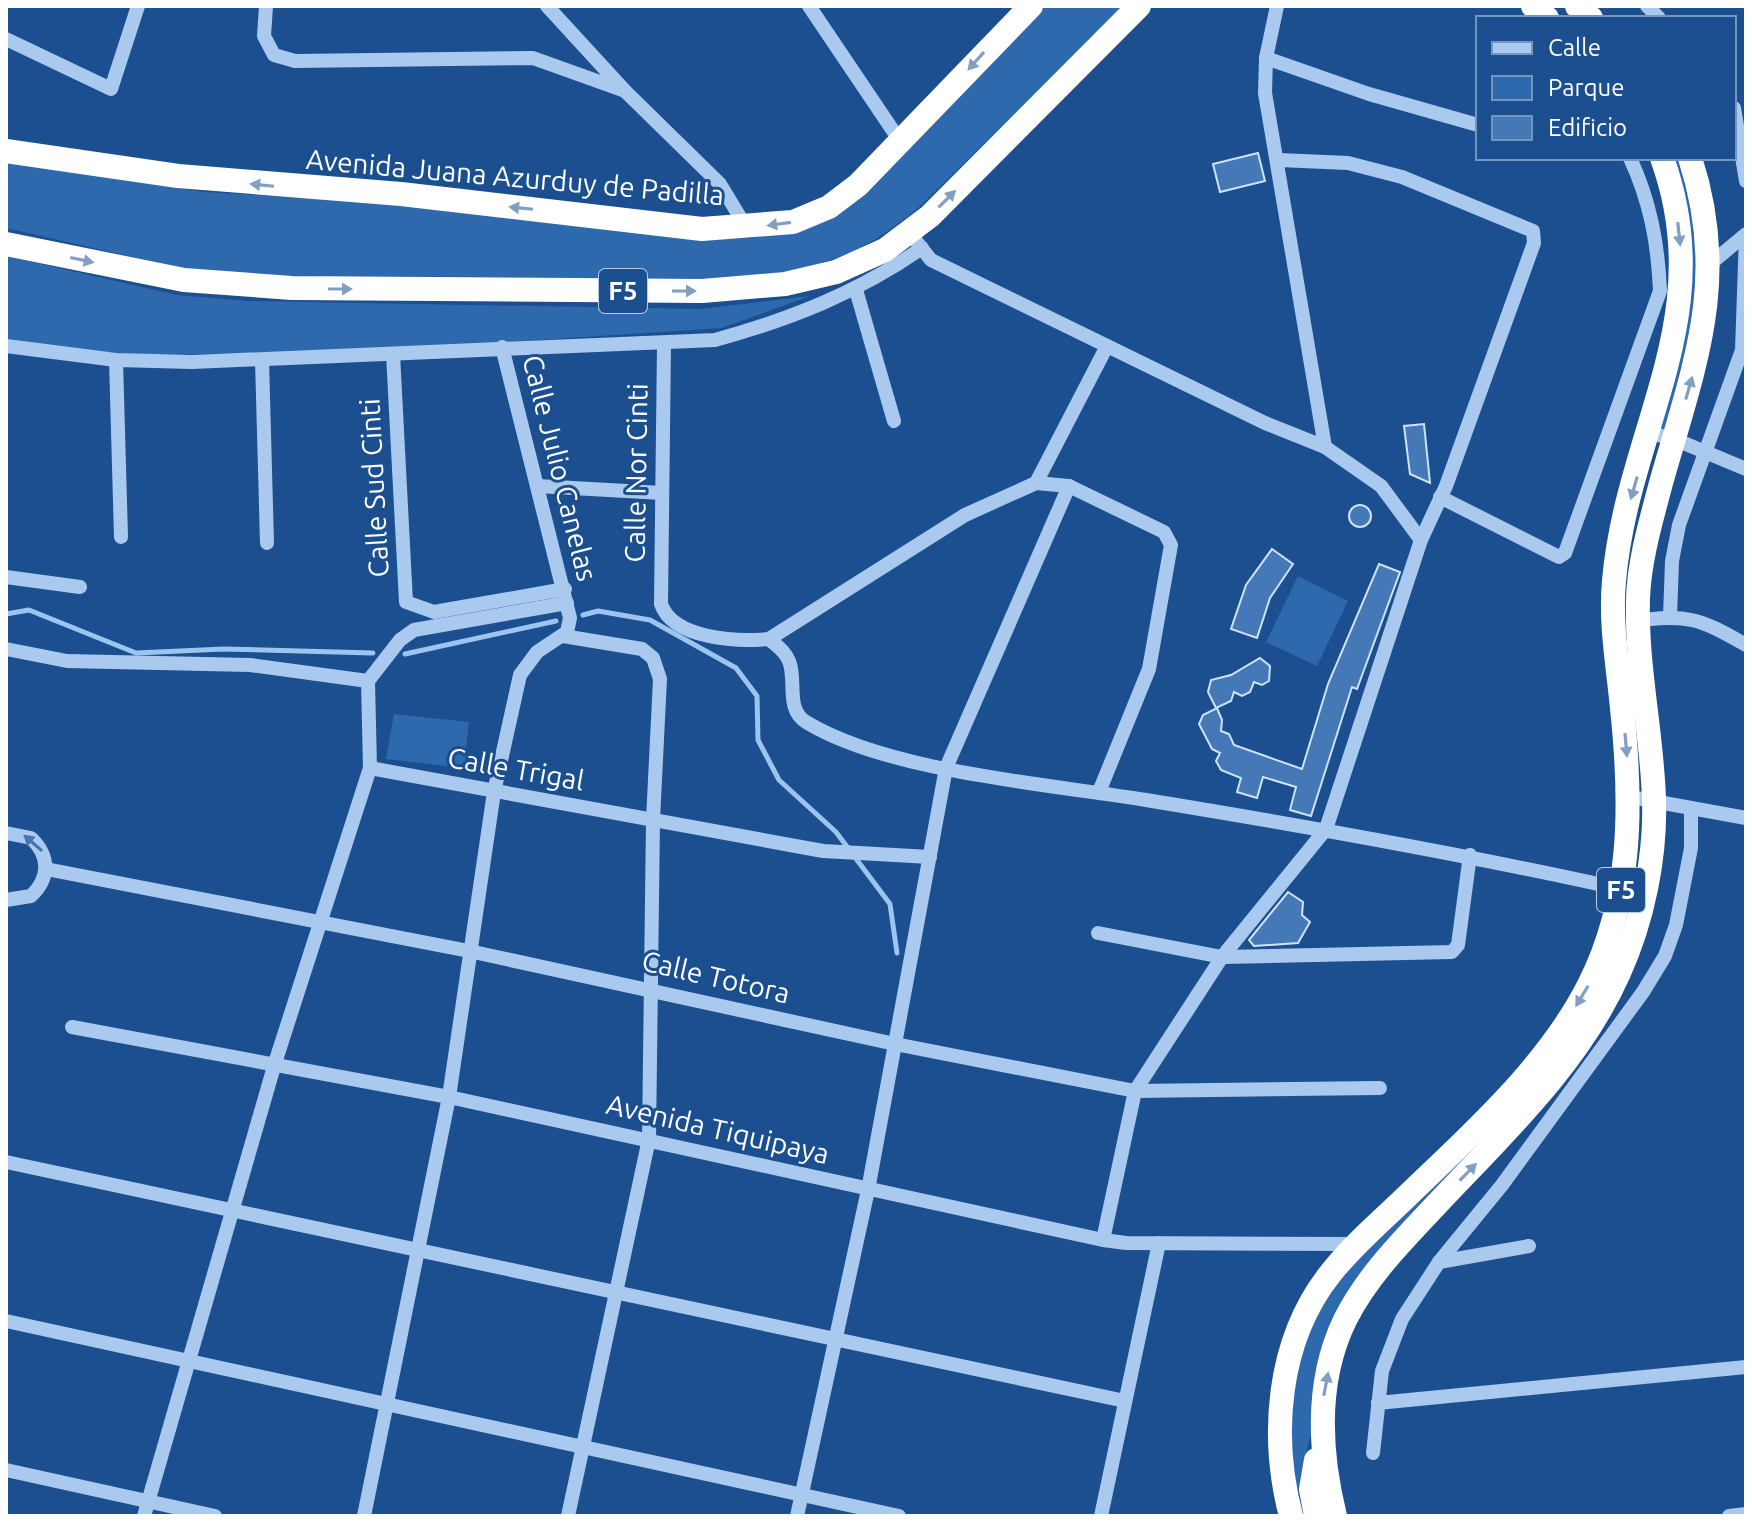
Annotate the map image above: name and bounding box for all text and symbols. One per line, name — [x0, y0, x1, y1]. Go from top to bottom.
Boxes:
legend — [1476, 16, 1736, 160]
text: Calle — [1548, 34, 1601, 61]
one-way arrow — [968, 51, 985, 71]
text: Parque — [1548, 74, 1625, 101]
text: Edificio — [1548, 114, 1627, 141]
street label: Avenida Juana Azurduy de Padilla — [305, 143, 725, 210]
one-way arrow — [249, 178, 274, 191]
one-way arrow — [937, 190, 956, 209]
one-way arrow — [508, 202, 533, 215]
one-way arrow — [766, 218, 791, 231]
one-way arrow — [1673, 222, 1686, 247]
one-way arrow — [70, 255, 95, 267]
road number: F5 — [599, 269, 647, 313]
one-way arrow — [328, 283, 353, 295]
one-way arrow — [672, 285, 697, 297]
street label: Calle Julio Canelas — [517, 352, 604, 584]
one-way arrow — [1683, 375, 1696, 399]
street label: Calle Nor Cinti — [618, 383, 653, 563]
street label: Calle Sud Cinti — [353, 398, 394, 578]
one-way arrow — [1627, 476, 1640, 500]
one-way arrow — [1620, 733, 1633, 758]
street label: Calle Trigal — [445, 741, 587, 796]
one-way arrow — [23, 835, 43, 852]
road number: F5 — [1597, 868, 1645, 912]
street label: Calle Totora — [639, 944, 793, 1009]
one-way arrow — [1575, 985, 1589, 1008]
street label: Avenida Tiquipaya — [604, 1088, 833, 1169]
one-way arrow — [1459, 1162, 1477, 1181]
one-way arrow — [1321, 1371, 1333, 1396]

